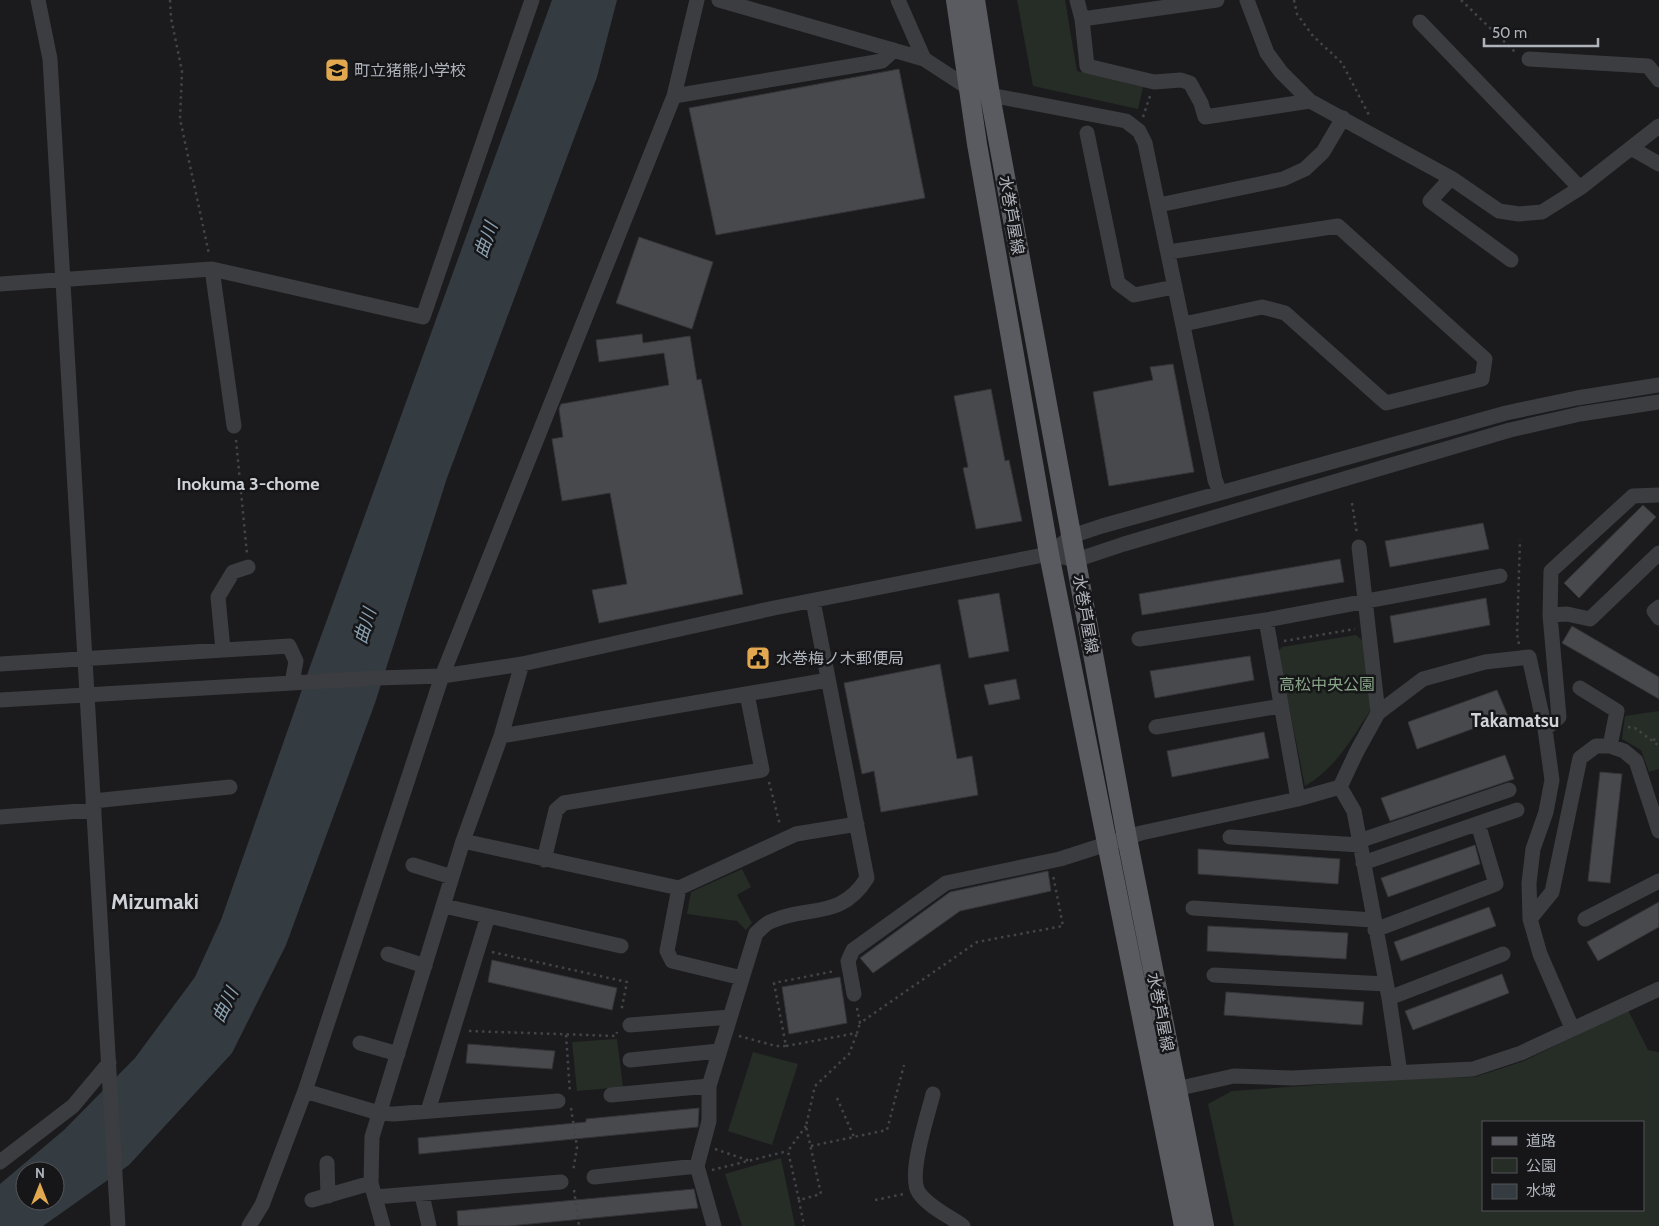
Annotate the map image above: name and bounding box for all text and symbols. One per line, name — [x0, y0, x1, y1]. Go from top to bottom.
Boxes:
scale bar — [1484, 15, 1598, 47]
text: 50 m — [1492, 24, 1527, 42]
school or university icon: 町立猪熊小学校 — [324, 57, 350, 83]
place label: 町立猪熊小学校 — [354, 61, 466, 80]
street label: 水巻芦屋線 — [995, 174, 1028, 256]
water label: 曲川 — [470, 218, 503, 261]
district label: Inokuma 3-chome — [177, 473, 319, 495]
street label: 水巻芦屋線 — [1069, 573, 1102, 655]
water label: 曲川 — [349, 604, 381, 646]
public building icon: 水巻梅ノ木郵便局 — [745, 645, 771, 671]
place label: 水巻梅ノ木郵便局 — [776, 649, 904, 668]
park label: 高松中央公園 — [1279, 675, 1375, 694]
district label: Takamatsu — [1471, 709, 1559, 732]
district label: Mizumaki — [111, 889, 199, 914]
street label: 水巻芦屋線 — [1144, 971, 1177, 1053]
water label: 曲川 — [207, 982, 244, 1026]
legend — [1482, 1121, 1644, 1211]
text: 道路 — [1526, 1132, 1556, 1150]
text: 公園 — [1526, 1157, 1556, 1175]
north arrow — [15, 1161, 65, 1211]
text: N — [35, 1164, 45, 1182]
text: 水域 — [1526, 1182, 1556, 1200]

